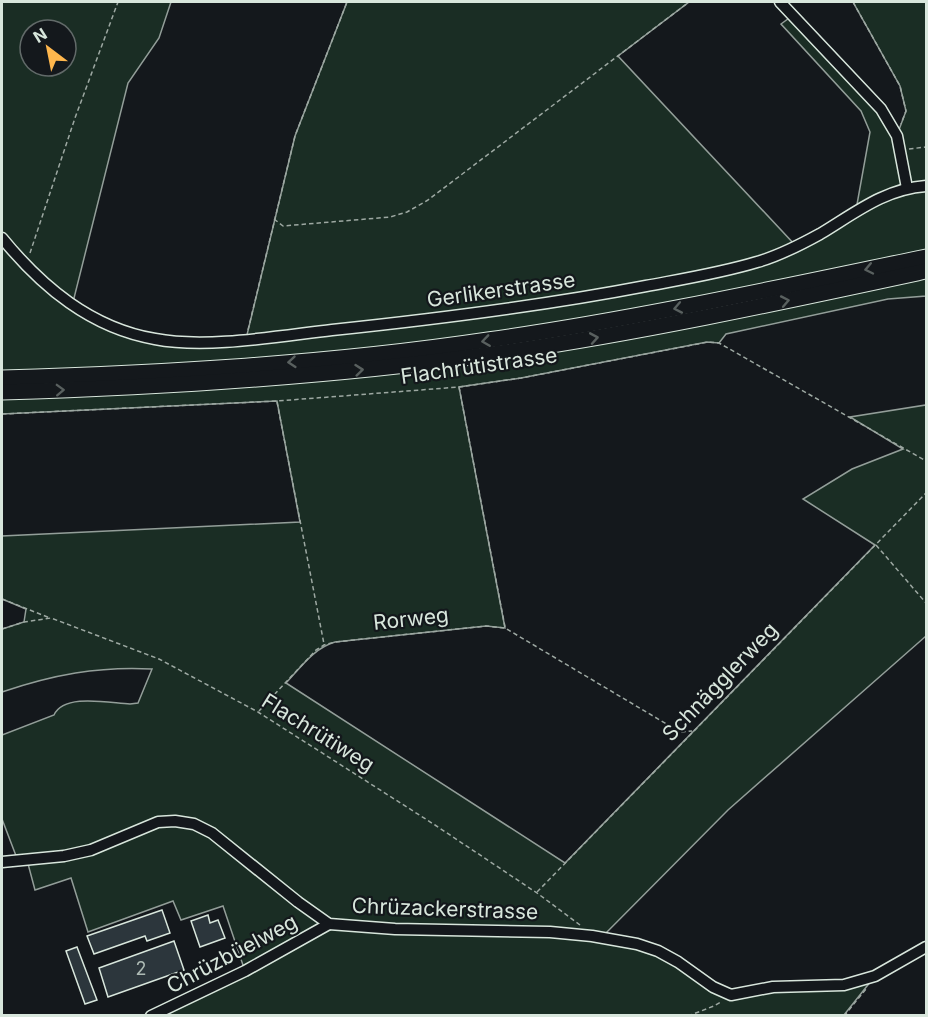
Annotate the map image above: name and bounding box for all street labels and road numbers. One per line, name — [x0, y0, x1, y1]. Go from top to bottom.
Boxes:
street label: Gerlikerstrasse — [425, 267, 577, 312]
street label: Flachrütistrasse — [399, 342, 559, 389]
street label: Rorweg — [372, 602, 450, 635]
street label: Schnägglerweg — [657, 617, 783, 746]
street label: Flachrütiweg — [257, 688, 379, 777]
street label: Chrüzackerstrasse — [351, 893, 539, 924]
street label: Chrüzbüelweg — [162, 909, 301, 998]

